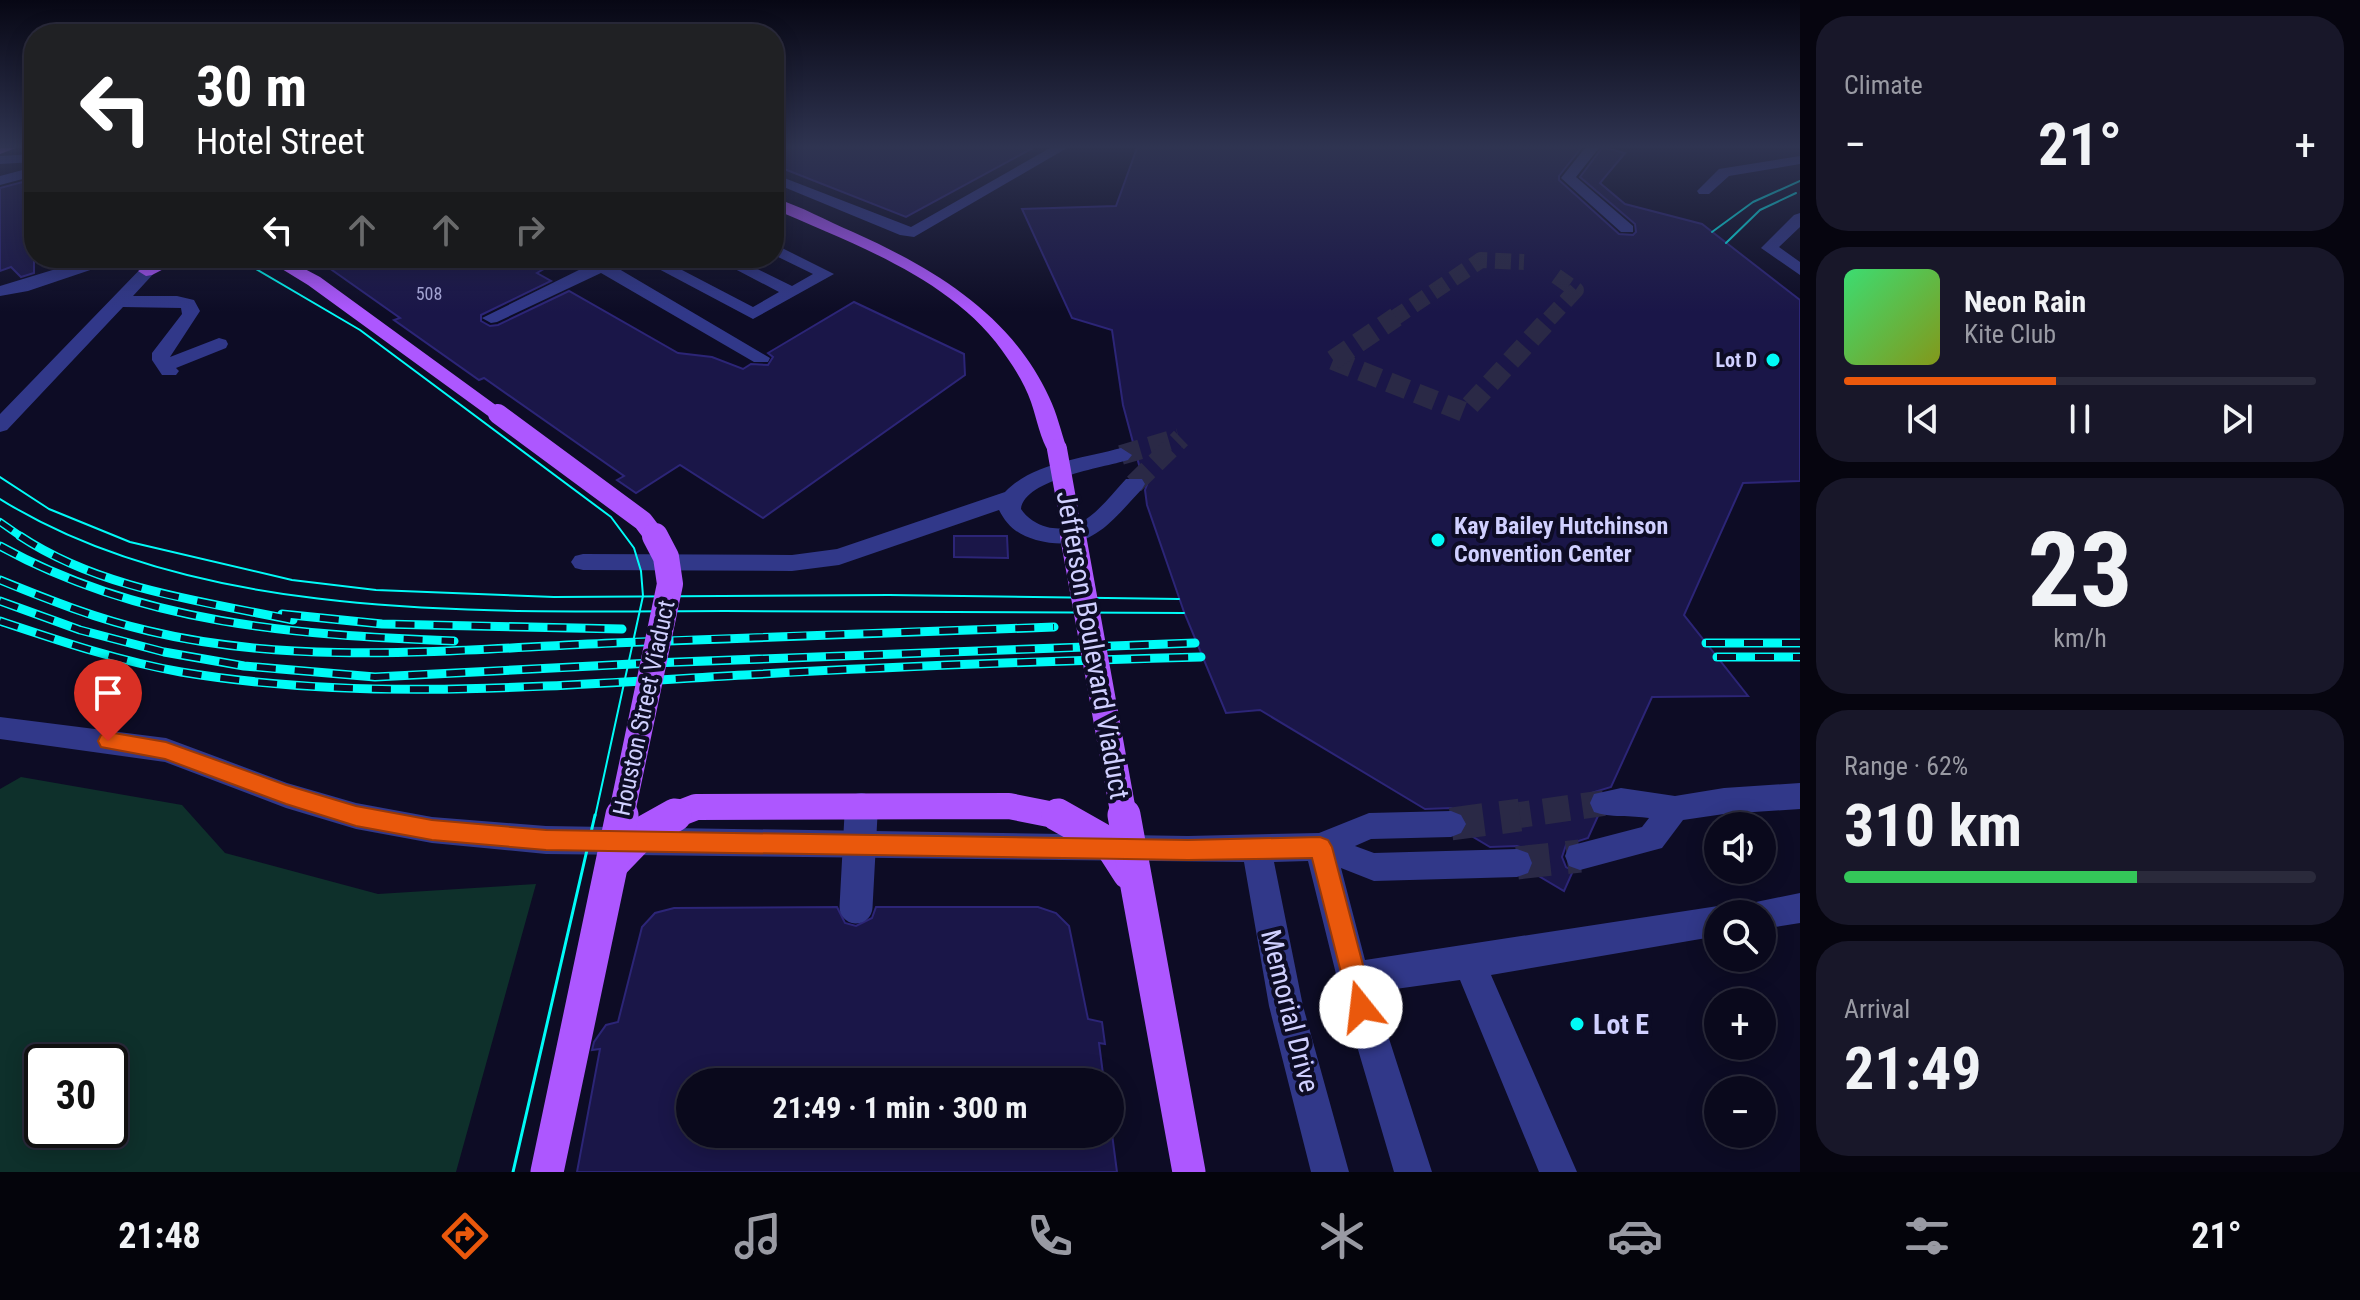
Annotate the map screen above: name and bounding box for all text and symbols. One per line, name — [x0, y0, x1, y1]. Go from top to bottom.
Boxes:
text: 30 m — [196, 54, 307, 120]
icon: left — [64, 56, 168, 160]
text: Climate — [1844, 70, 1923, 100]
text: 21° — [2038, 109, 2122, 180]
text: − — [1844, 119, 1866, 171]
text: + — [2294, 119, 2316, 171]
text: Hotel Street — [196, 121, 365, 163]
icon: left — [256, 208, 300, 252]
icon: ahead — [340, 208, 384, 252]
icon: ahead — [424, 208, 468, 252]
icon: right — [508, 208, 552, 252]
house number: 508 — [416, 283, 442, 304]
text: Neon Rain — [1964, 284, 2086, 319]
text: Kite Club — [1964, 319, 2056, 349]
place label: Lot D — [1715, 348, 1757, 372]
marker: Lot D — [1764, 351, 1782, 369]
icon: previous — [1901, 397, 1945, 441]
icon: pause — [2058, 397, 2102, 441]
icon: next — [2215, 397, 2259, 441]
street label: Jefferson Boulevard Viaduct — [1050, 488, 1136, 802]
text: 23 — [2027, 510, 2133, 631]
place label: Kay Bailey Hutchinson Convention Center — [1454, 512, 1668, 568]
marker: Kay Bailey Hutchinson Convention Center — [1429, 531, 1447, 549]
street label: Houston Street Viaduct — [607, 598, 681, 818]
text: km/h — [2053, 623, 2107, 653]
pin — [74, 659, 142, 741]
icon: arrive — [86, 671, 130, 715]
text: Range · 62% — [1844, 751, 1968, 781]
text: 310 km — [1844, 790, 2022, 861]
map controls — [1704, 812, 1776, 1148]
button: sound — [1704, 812, 1776, 884]
button: search — [1704, 900, 1776, 972]
street label: Memorial Drive — [1254, 926, 1326, 1096]
position arrow — [1319, 965, 1403, 1049]
button: + — [1704, 988, 1776, 1060]
text: Arrival — [1844, 994, 1910, 1024]
place label: Lot E — [1593, 1008, 1649, 1041]
marker: Lot E — [1568, 1015, 1586, 1033]
text: 21:49 — [1844, 1033, 1982, 1104]
speed limit sign: 30 — [24, 1044, 128, 1148]
button: − — [1704, 1076, 1776, 1148]
text: 21:49 · 1 min · 300 m — [773, 1090, 1027, 1125]
icon: directions — [437, 1208, 493, 1264]
icon: music — [730, 1208, 786, 1264]
icon: phone — [1022, 1208, 1078, 1264]
icon: climate — [1314, 1208, 1370, 1264]
icon: car — [1607, 1208, 1663, 1264]
icon: filters — [1899, 1208, 1955, 1264]
text: 21:48 — [118, 1215, 201, 1257]
text: 21° — [2191, 1215, 2242, 1257]

